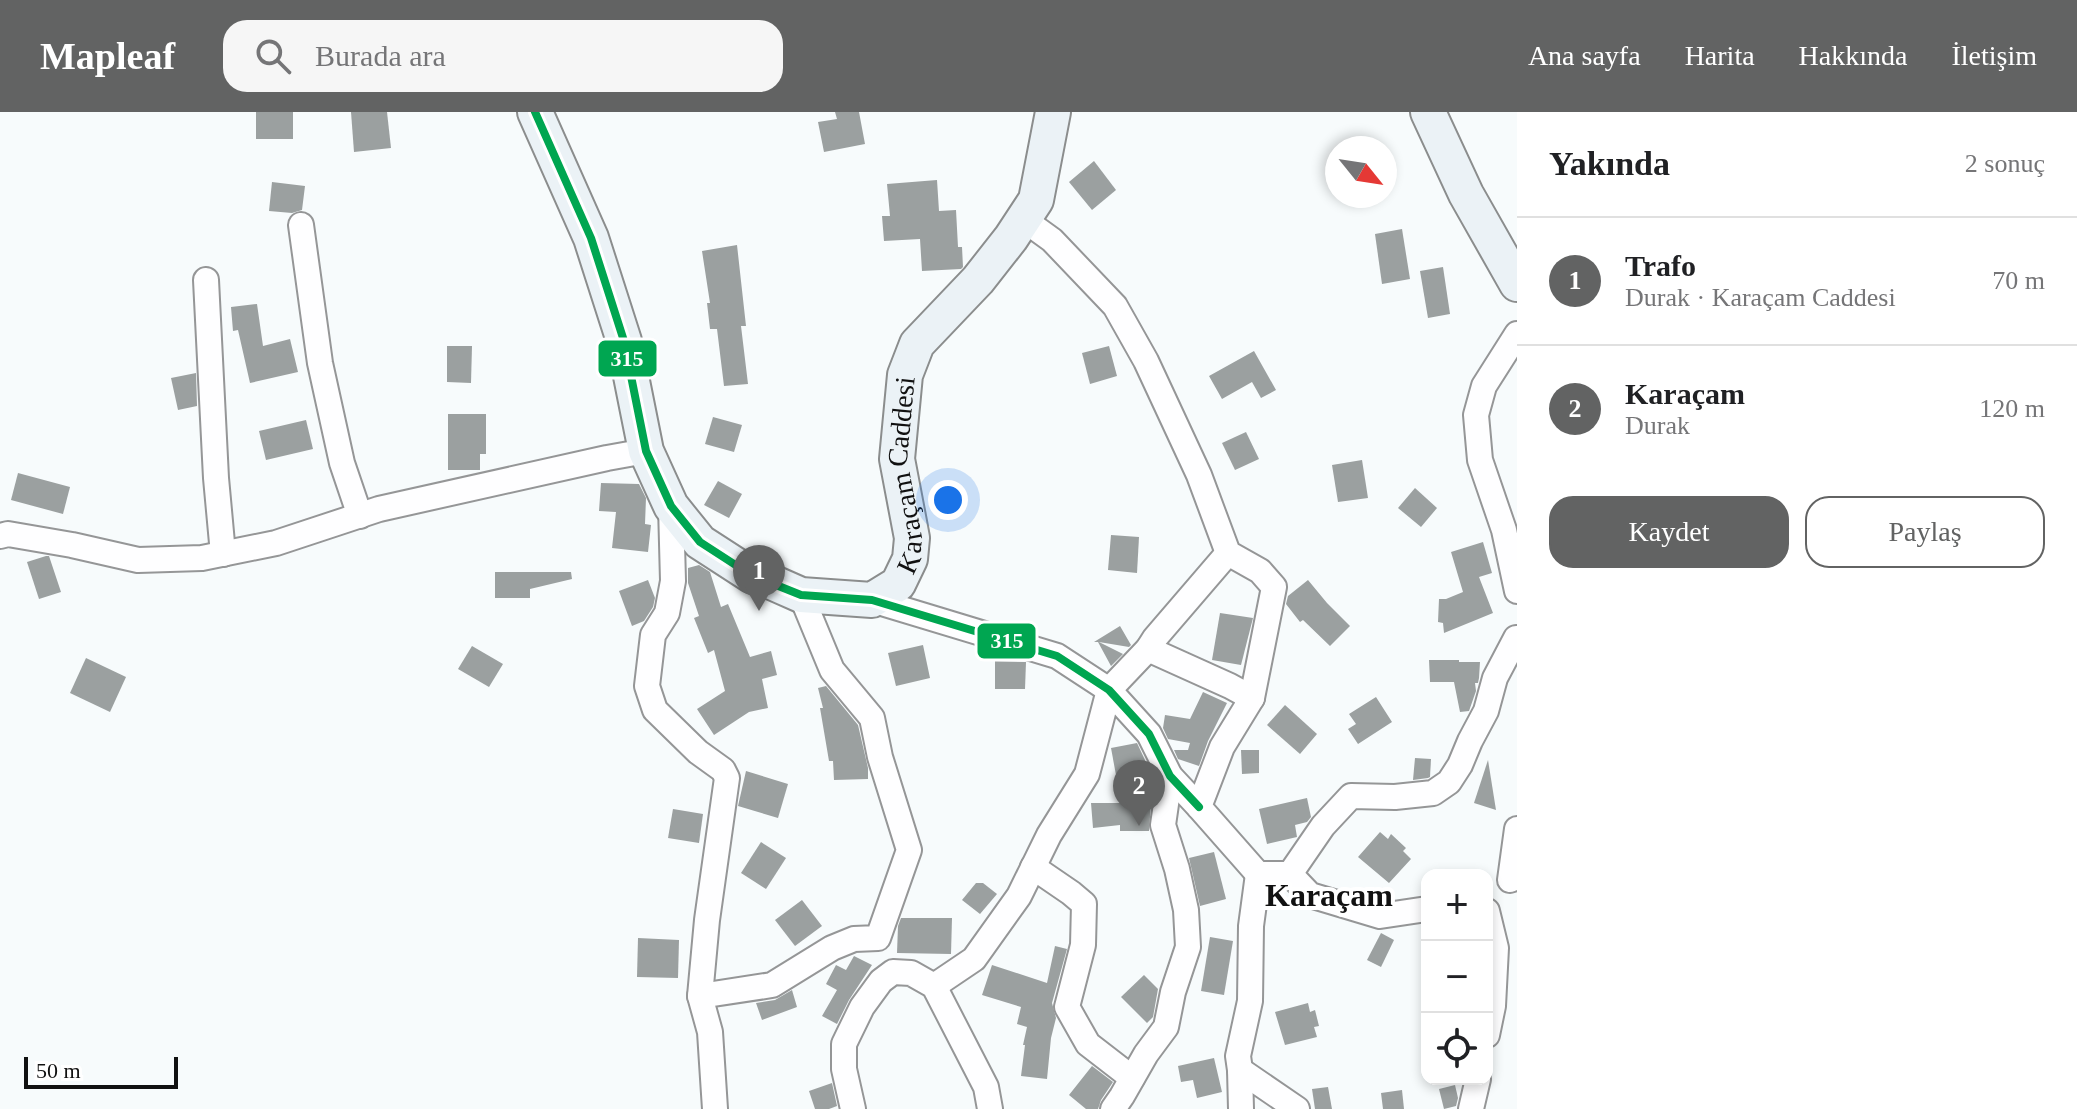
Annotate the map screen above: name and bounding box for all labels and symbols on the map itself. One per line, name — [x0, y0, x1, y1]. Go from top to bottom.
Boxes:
north arrow — [1325, 136, 1397, 208]
line badge: 315 — [597, 339, 658, 378]
text: 315 — [611, 346, 644, 371]
street label: Karaçam Caddesi — [881, 375, 928, 579]
your location — [928, 480, 968, 520]
pin: 1 — [733, 545, 785, 611]
line badge: 315 — [976, 622, 1037, 660]
text: 315 — [991, 628, 1024, 653]
pin: 2 — [1113, 760, 1165, 826]
district label: Karaçam — [1265, 877, 1393, 913]
scale bar — [24, 1053, 178, 1089]

